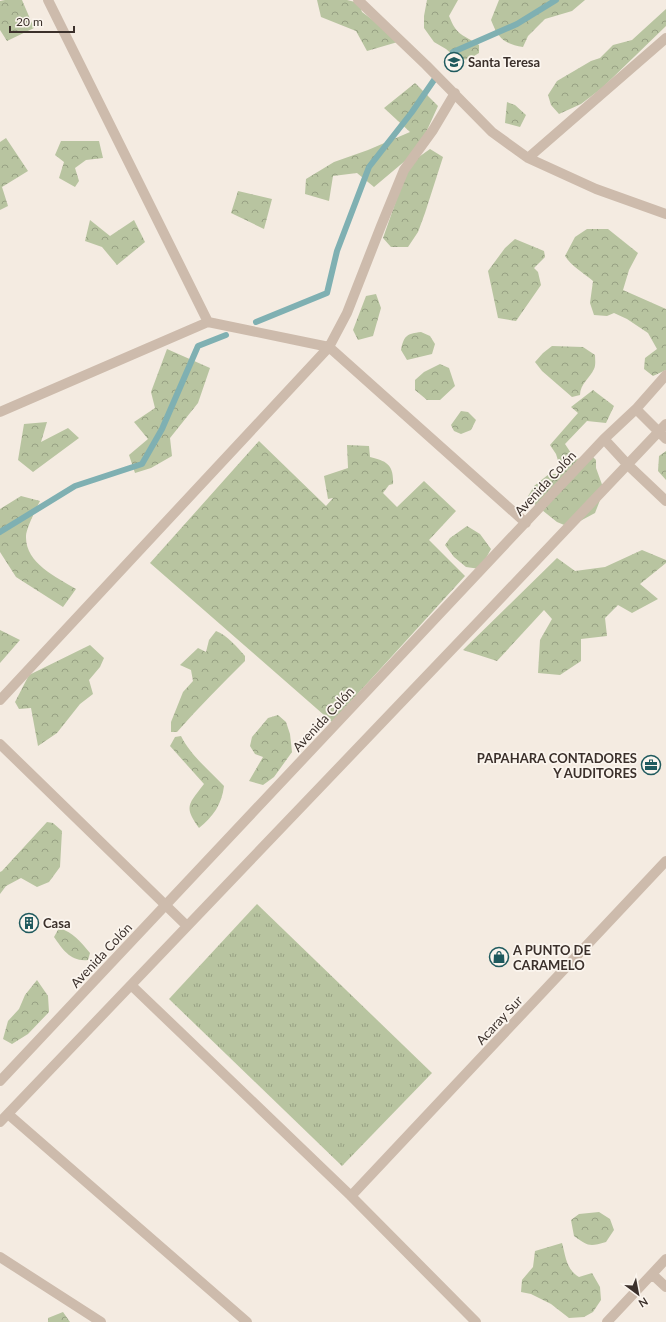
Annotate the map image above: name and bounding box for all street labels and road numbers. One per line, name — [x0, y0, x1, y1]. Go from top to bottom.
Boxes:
street label: Avenida Colón — [511, 447, 579, 519]
street label: Avenida Colón — [289, 683, 357, 755]
street label: Avenida Colón — [67, 919, 135, 991]
street label: Acaray Sur — [472, 992, 526, 1048]

